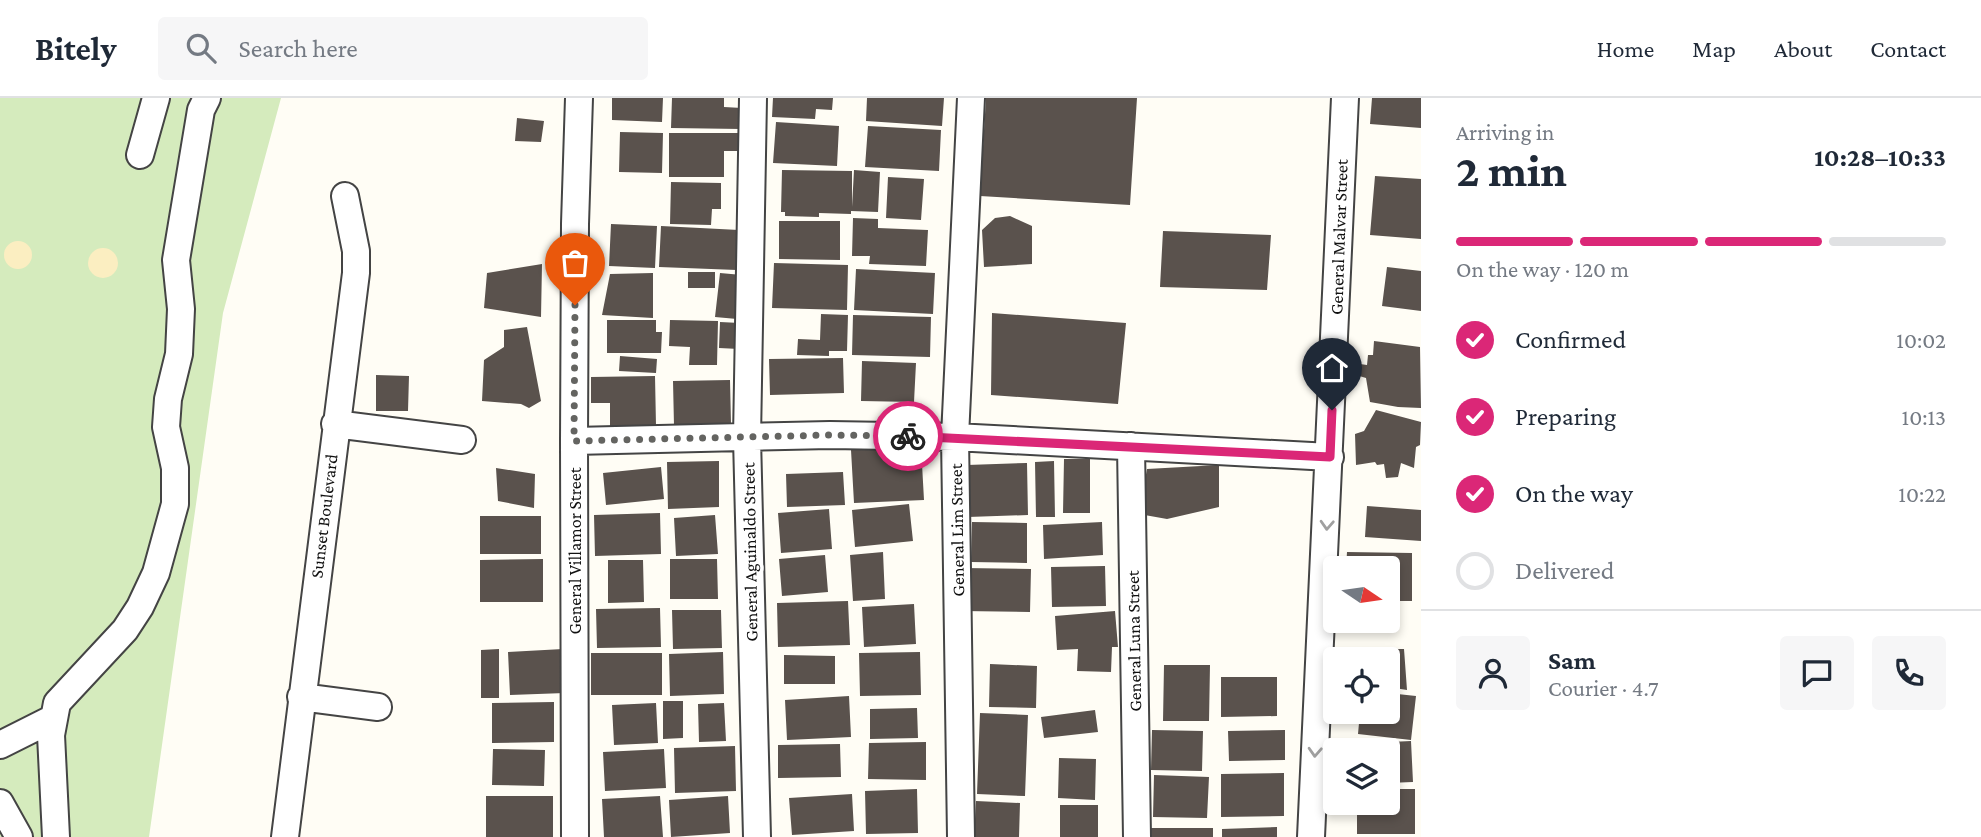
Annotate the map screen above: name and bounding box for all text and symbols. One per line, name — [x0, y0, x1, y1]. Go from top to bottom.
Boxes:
search box — [158, 17, 648, 80]
icon: search — [182, 29, 220, 67]
text: Bitely — [35, 30, 116, 67]
text: Search here — [238, 34, 358, 63]
text: Home — [1597, 35, 1654, 62]
text: Map — [1692, 35, 1736, 62]
text: About — [1774, 35, 1832, 62]
text: Contact — [1870, 35, 1946, 62]
text: Arriving in — [1456, 119, 1554, 145]
text: 10:28–10:33 — [1814, 143, 1946, 172]
text: 2 min — [1456, 145, 1567, 196]
street label: General Malvar Street — [1326, 158, 1352, 315]
pin — [545, 233, 605, 305]
icon: bag — [556, 244, 594, 282]
text: On the way · 120 m — [1456, 256, 1629, 282]
icon: check — [1456, 321, 1494, 359]
text: Confirmed — [1515, 325, 1626, 354]
text: 10:02 — [1896, 327, 1946, 353]
pin — [1302, 338, 1362, 410]
icon: home — [1313, 349, 1351, 387]
icon: check — [1456, 398, 1494, 436]
courier — [873, 401, 943, 471]
text: Preparing — [1515, 402, 1616, 431]
text: 10:13 — [1902, 404, 1946, 430]
icon: bike — [889, 417, 927, 455]
street label: Sunset Boulevard — [306, 452, 342, 579]
street label: General Aguinaldo Street — [738, 461, 762, 642]
street label: General Lim Street — [946, 462, 968, 597]
street label: General Villamor Street — [565, 466, 585, 635]
icon: check — [1456, 475, 1494, 513]
text: On the way — [1515, 479, 1633, 508]
text: 10:22 — [1898, 481, 1946, 507]
one-way arrow — [1319, 520, 1334, 531]
north arrow — [1323, 556, 1400, 634]
map controls — [1323, 556, 1400, 815]
text: Delivered — [1515, 556, 1614, 585]
street label: General Luna Street — [1123, 569, 1145, 712]
button: person — [1456, 636, 1530, 710]
button: chat — [1780, 636, 1854, 710]
button: phone — [1872, 636, 1946, 710]
text: Sam — [1548, 646, 1596, 675]
button: locate — [1323, 647, 1400, 724]
text: Courier · 4.7 — [1548, 675, 1659, 701]
button: layers — [1323, 738, 1400, 815]
one-way arrow — [1308, 747, 1323, 758]

